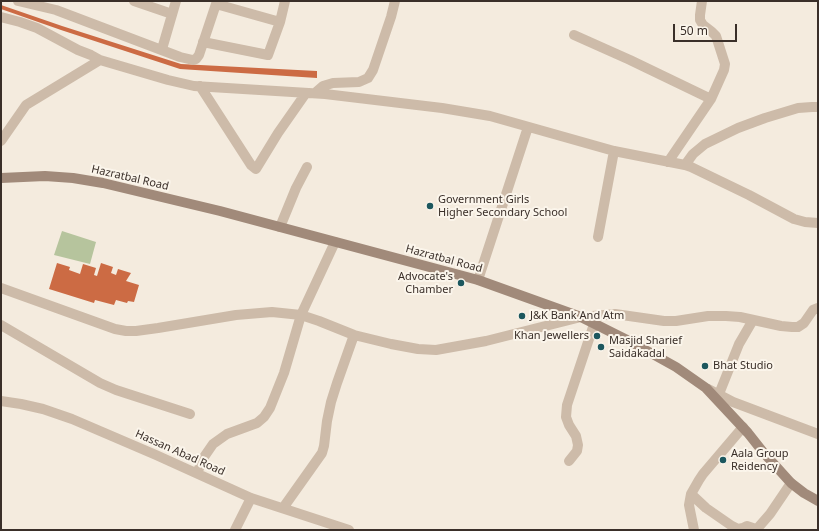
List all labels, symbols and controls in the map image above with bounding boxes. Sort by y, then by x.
scale bar [675,16,739,42]
text: 50 m [680,22,708,39]
street label: Hazratbal Road [90,163,170,193]
place label: Government Girls Higher Secondary School [438,193,567,219]
marker: Government Girls Higher Secondary School [425,201,435,211]
street label: Hazratbal Road [404,242,484,276]
place label: Advocate's Chamber [398,270,453,296]
marker: Advocate's Chamber [456,278,466,288]
place label: J&K Bank And Atm [530,309,624,323]
marker: J&K Bank And Atm [517,311,527,321]
place label: Khan Jewellers [514,329,589,343]
marker: Khan Jewellers [592,331,602,341]
place label: Masjid Sharief Saidakadal [609,334,682,360]
marker: Masjid Sharief Saidakadal [596,342,606,352]
place label: Bhat Studio [713,359,773,373]
marker: Bhat Studio [700,361,710,371]
street label: Hassan Abad Road [133,427,227,479]
place label: Aala Group Reidency [731,447,789,473]
marker: Aala Group Reidency [718,455,728,465]

